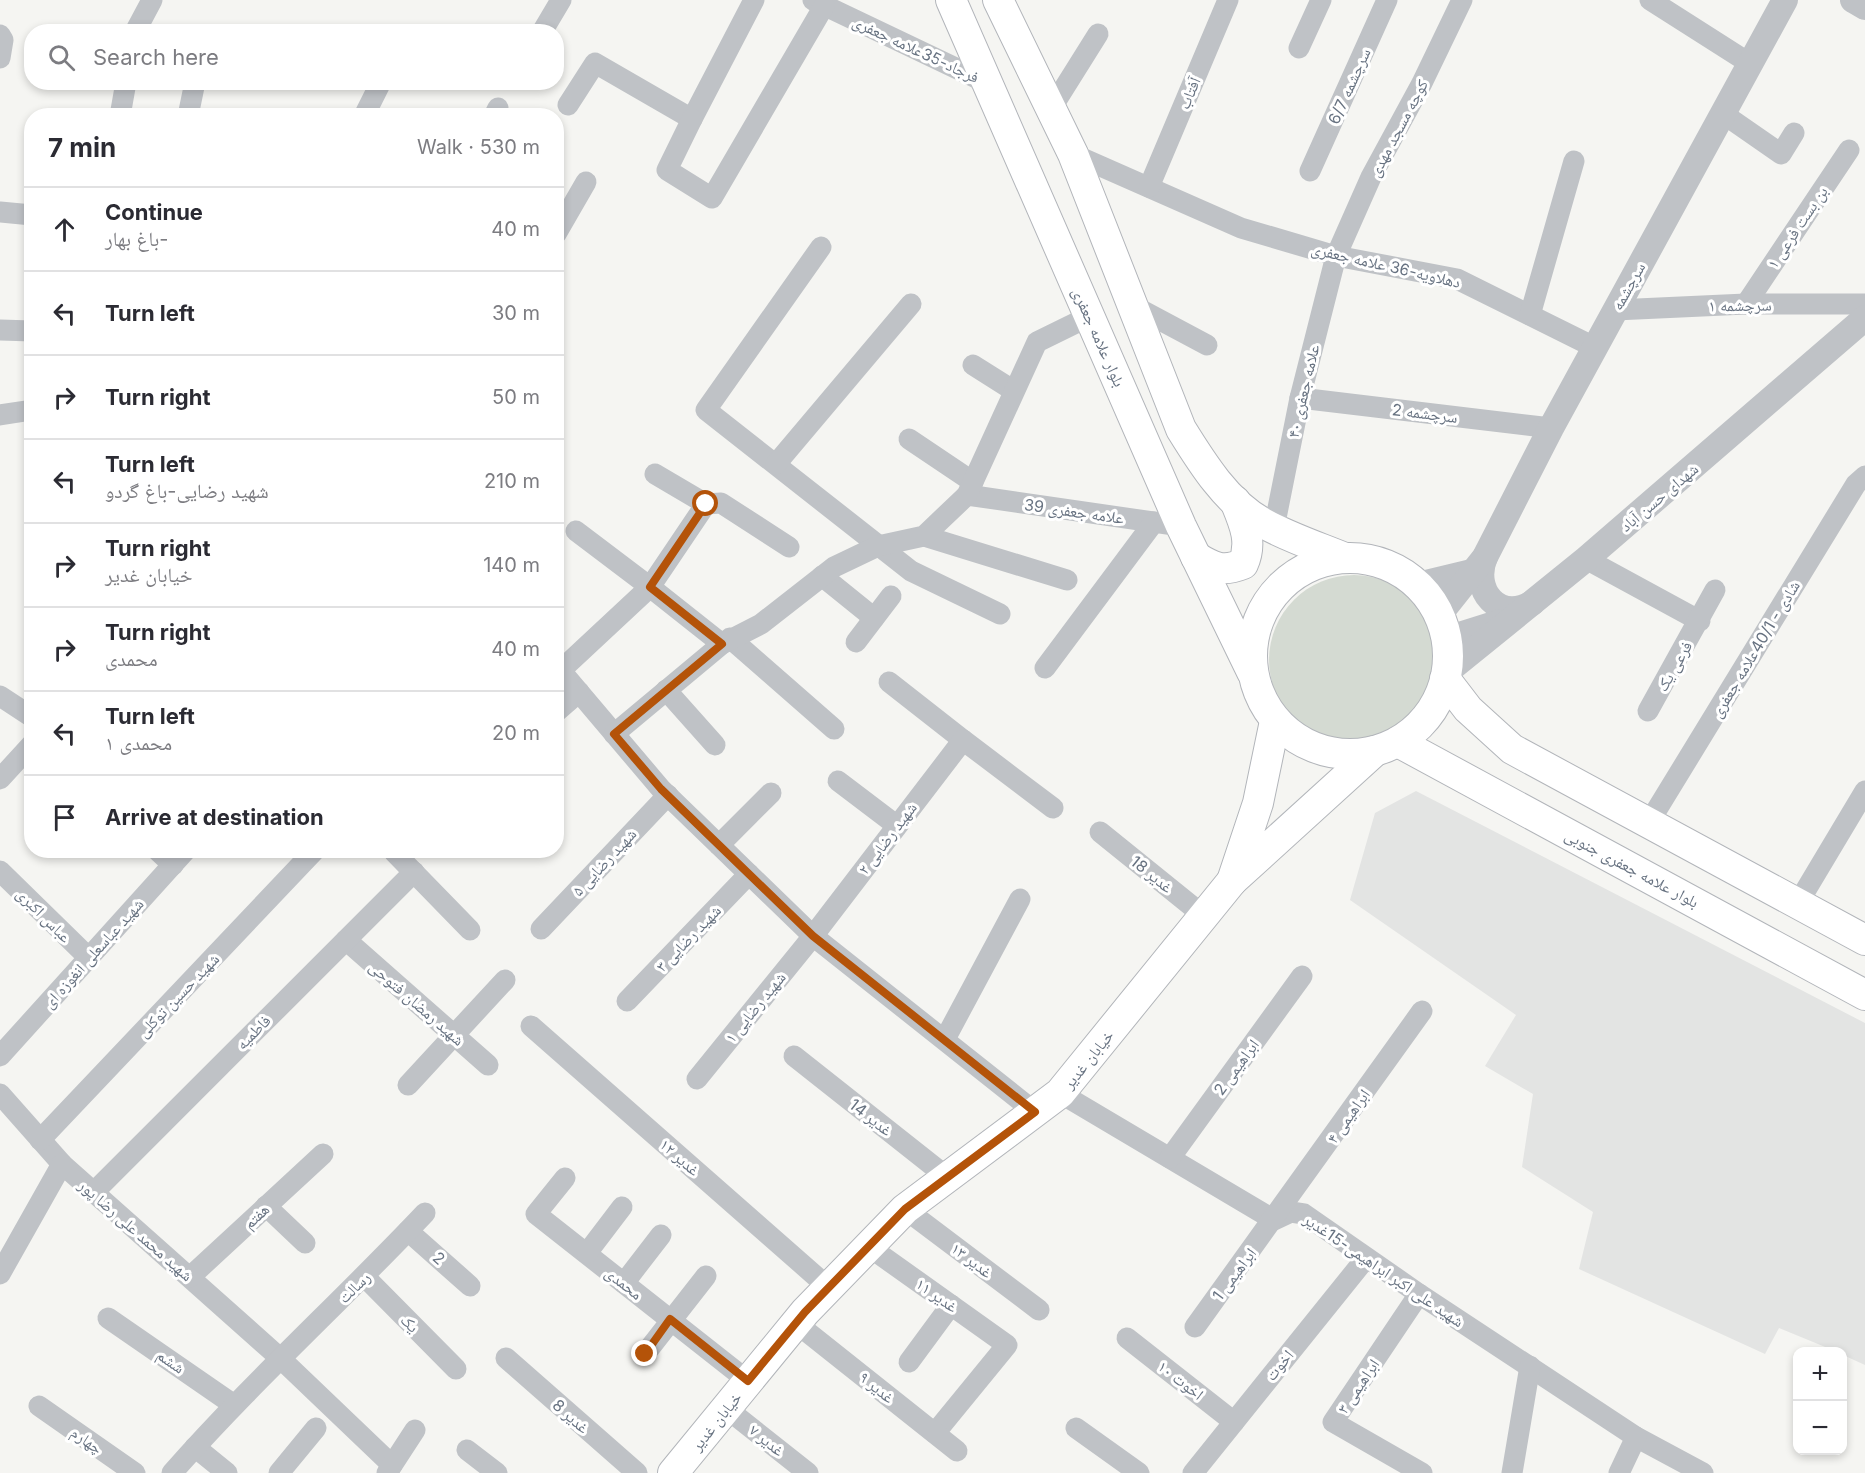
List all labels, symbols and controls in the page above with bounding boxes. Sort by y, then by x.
street label: فرجاد-35علامه جعفری [849,11,982,88]
search box [24,24,564,90]
icon: search [45,41,78,74]
text: Search here [93,44,219,70]
street label: سرچشمه 6/7 [1323,45,1375,127]
street label: آفتاب [1173,73,1205,112]
street label: کوچه مسجد مهدی [1364,76,1433,181]
text: 7 min [48,132,116,163]
text: Walk · 530 m [417,135,540,159]
street label: بن بست فرعی ۱ [1762,182,1833,272]
text: Continue [105,199,203,225]
icon: ahead [48,213,81,246]
text: 40 m [491,217,540,241]
text: باغ بهار- [105,227,168,251]
street label: دهلاویه-36 علامه جعفری [1309,238,1463,293]
street label: سرچشمه [1607,259,1649,313]
street label: بلوار علامه جعفری [1067,284,1130,390]
street label: سرچشمه ۱ [1708,294,1772,316]
icon: left [48,297,81,330]
text: Turn left [105,300,195,326]
text: 30 m [492,301,540,325]
street label: علامه جعفری ۴۰ [1283,342,1324,440]
icon: right [48,381,81,414]
text: Turn right [105,384,211,410]
text: 50 m [492,385,540,409]
street label: سرچشمه 2 [1391,399,1459,427]
text: Turn left [105,451,195,477]
street label: شهدای حسن آباد [1616,459,1703,536]
icon: left [48,465,81,498]
text: 210 m [484,469,540,493]
text: شهید رضایی-باغ گردو [105,479,269,503]
route start [692,490,718,516]
street label: علامه جعفری 39 [1023,494,1125,529]
text: Turn right [105,535,211,561]
icon: right [48,549,81,582]
text: 140 m [483,553,540,577]
text: خیابان غدیر [105,563,192,587]
street label: شادی - 40/1علامه جعفری [1706,577,1805,722]
text: Turn right [105,619,211,645]
icon: right [48,633,81,666]
text: 40 m [491,637,540,661]
street label: فرعی یک [1652,637,1697,695]
text: محمدی [105,647,158,671]
text: Turn left [105,703,195,729]
icon: left [48,717,81,750]
text: 20 m [492,721,540,745]
text: محمدی ۱ [105,731,172,755]
street label: شهید رضایی ۲ [853,798,921,879]
icon: arrive [48,801,81,834]
text: Arrive at destination [105,804,324,830]
street label: شهید رضایی ۵ [568,824,641,901]
street label: بلوار علامه جعفری جنوبی [1561,824,1702,913]
street label: غدیر 18 [1127,851,1177,897]
street label: عباس اکبری [12,884,75,947]
street label: شهید عباسعلی انغوزه ای [38,894,148,1013]
street label: شهید رضایی ۳ [651,900,726,976]
street label: شهید حسین توکلی [133,949,224,1042]
street label: شهید رمضان فتوحی [365,956,469,1050]
street label: شهید رضایی ۱ [720,968,790,1047]
street label: فاطمیه [231,1010,275,1054]
street label: خیابان غدیر [1058,1026,1119,1094]
street label: ابراهیمی 2 [1209,1035,1264,1099]
street label: ابراهیمی ۴ [1322,1085,1375,1148]
street label: غدیر 14 [846,1094,896,1140]
street label: غدیر ۱۲ [656,1134,704,1180]
street label: شهید محمد علی رضا پور [73,1174,197,1286]
street label: هفتم [239,1199,274,1234]
street label: شهید علی اکبر ابراهیمی-15غدیر [1299,1208,1468,1332]
street label: غدیر ۱۳ [947,1238,997,1282]
street label: ابراهیمی 1 [1208,1244,1261,1305]
street label: 2 [429,1247,449,1269]
street label: محمدی [601,1262,647,1305]
street label: رسالت [334,1267,374,1307]
street label: غدیر ۱۱ [912,1273,962,1317]
street label: یک [397,1310,423,1336]
route end [631,1340,657,1366]
street label: ششم [153,1344,189,1378]
street label: اخوت [1261,1346,1297,1384]
map controls [1793,1347,1847,1455]
button: + [1793,1347,1847,1401]
street label: ابراهیمی ۳ [1332,1355,1384,1418]
street label: اخوت ۱۰ [1154,1356,1208,1404]
street label: غدیر ۹ [855,1367,899,1407]
street label: خیابان غدیر [686,1388,747,1456]
street label: غدیر 8 [549,1395,593,1437]
button: − [1793,1401,1847,1455]
street label: غدیر ۷ [745,1420,789,1460]
street label: چهارم [67,1422,107,1459]

